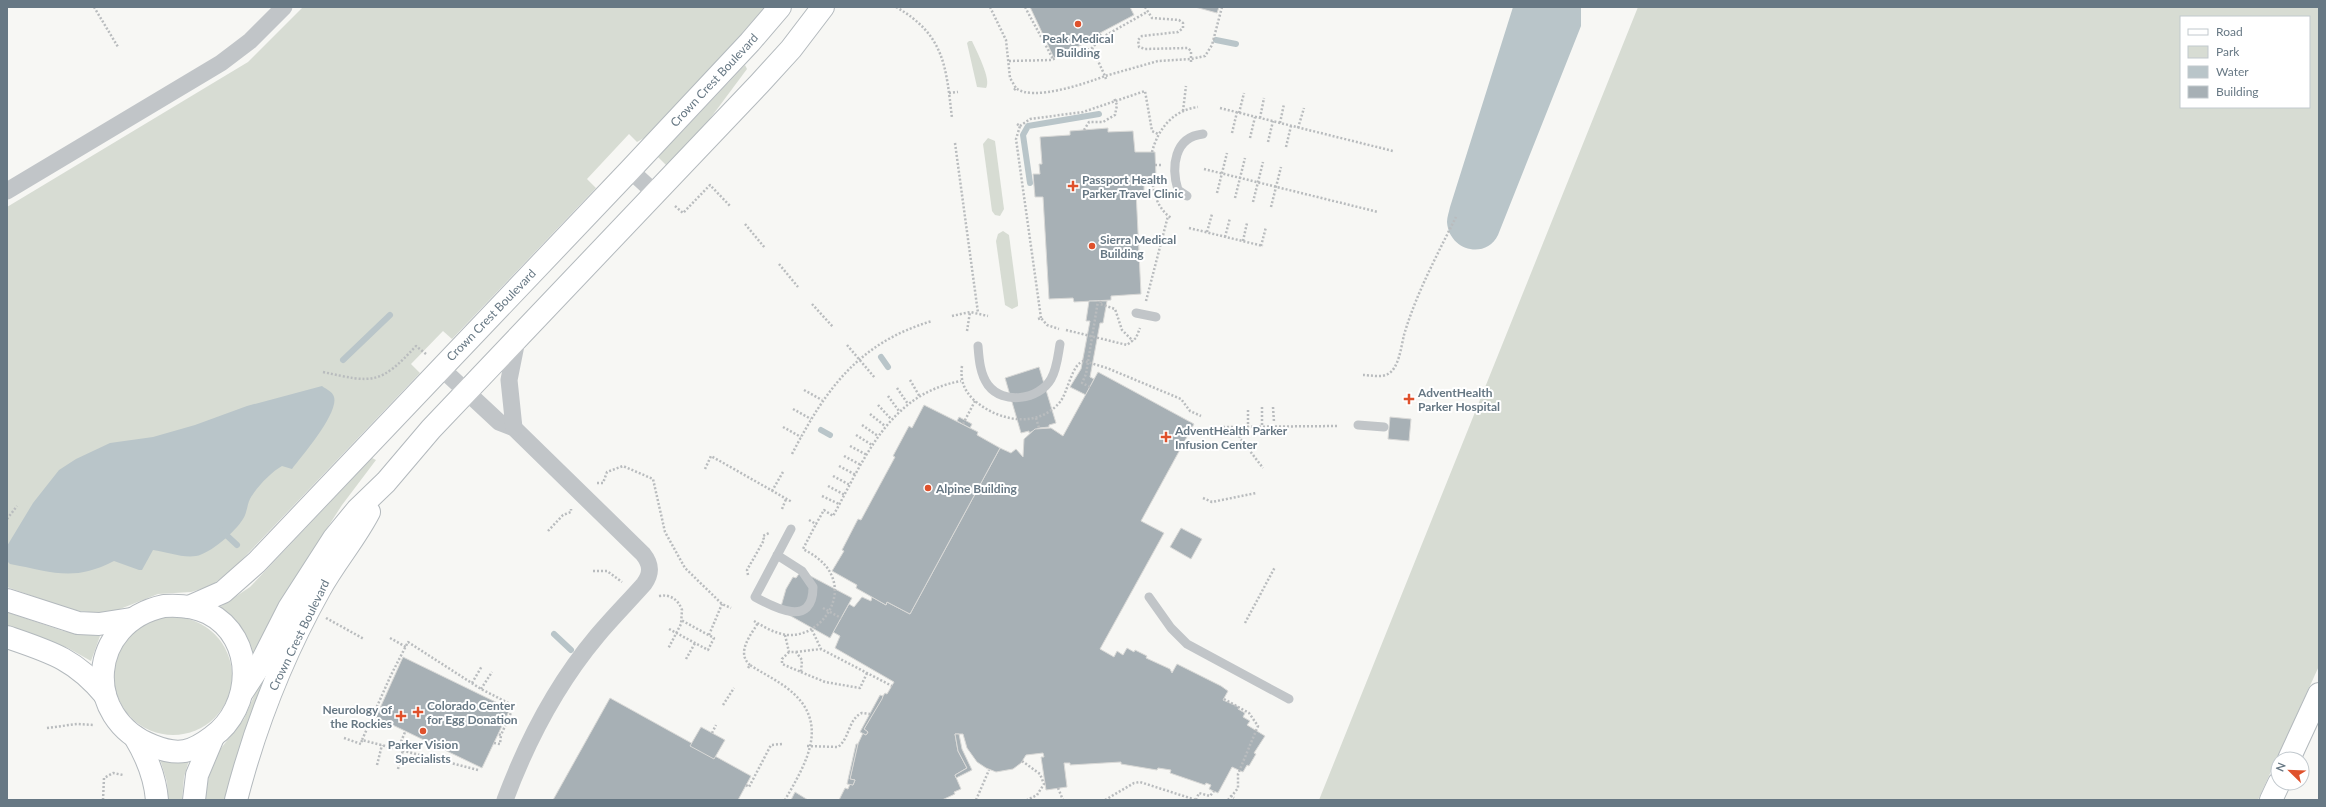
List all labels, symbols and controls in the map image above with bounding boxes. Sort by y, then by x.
legend [2180,16,2310,108]
marker: Peak Medical Building [1073,19,1083,29]
text: Road [2216,24,2243,39]
street label: Crown Crest Boulevard [667,30,761,130]
place label: Peak Medical Building [1042,31,1114,60]
text: Park [2216,44,2240,59]
text: Water [2216,64,2249,79]
text: Building [2216,84,2259,99]
place label: Passport Health Parker Travel Clinic [1082,172,1184,201]
marker: Passport Health Parker Travel Clinic [1067,180,1079,192]
place label: Sierra Medical Building [1100,232,1176,261]
marker: Sierra Medical Building [1087,241,1097,251]
street label: Crown Crest Boulevard [443,266,539,364]
place label: AdventHealth Parker Hospital [1417,385,1500,414]
marker: AdventHealth Parker Hospital [1403,393,1415,405]
place label: AdventHealth Parker Infusion Center [1174,423,1288,452]
marker: AdventHealth Parker Infusion Center [1160,431,1172,443]
place label: Alpine Building [935,481,1017,496]
marker: Alpine Building [923,483,933,493]
street label: Crown Crest Boulevard [265,577,333,693]
place label: Colorado Center for Egg Donation [427,698,518,727]
place label: Neurology of the Rockies [322,702,393,731]
marker: Colorado Center for Egg Donation [412,706,424,718]
marker: Neurology of the Rockies [395,710,407,722]
marker: Parker Vision Specialists [418,726,428,736]
place label: Parker Vision Specialists [388,737,458,766]
north arrow [2270,751,2310,791]
text: N [2273,760,2288,773]

